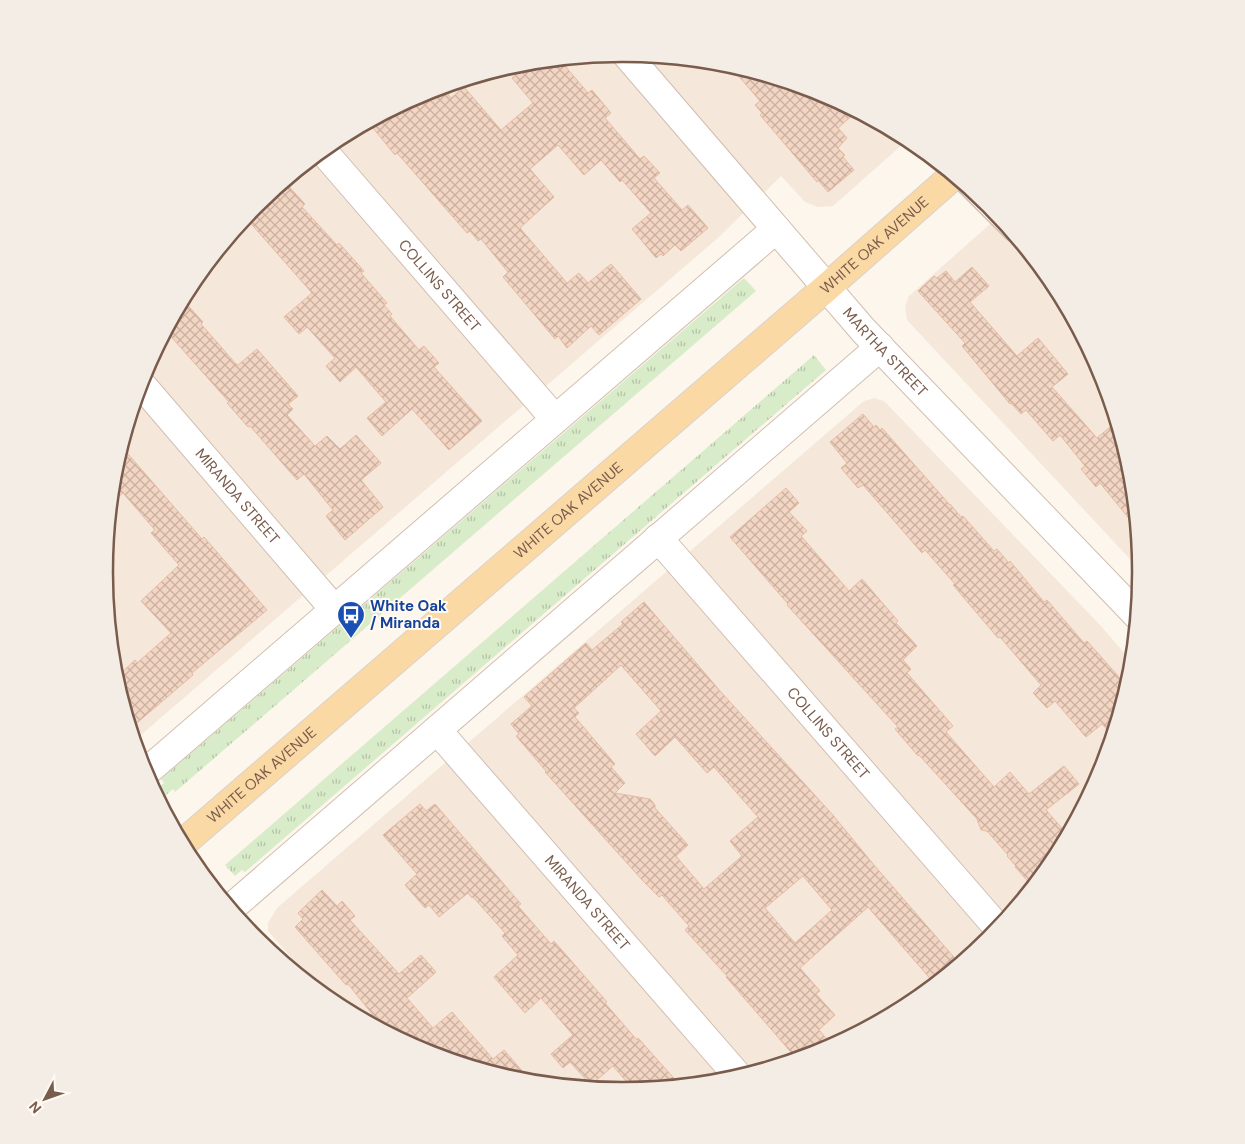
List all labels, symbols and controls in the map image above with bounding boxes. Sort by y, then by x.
street label: WHITE OAK AVENUE [816,192,933,299]
street label: COLLINS STREET [394,235,485,336]
street label: MARTHA STREET [838,303,932,401]
street label: MIRANDA STREET [191,444,284,548]
street label: WHITE OAK AVENUE [509,458,627,563]
place label: White Oak / Miranda [370,596,447,633]
bus stop icon: White Oak / Miranda [336,600,366,639]
street label: COLLINS STREET [783,683,874,784]
street label: WHITE OAK AVENUE [203,722,321,828]
street label: MIRANDA STREET [540,851,634,955]
north arrow [20,1074,70,1124]
text: N [25,1098,45,1117]

